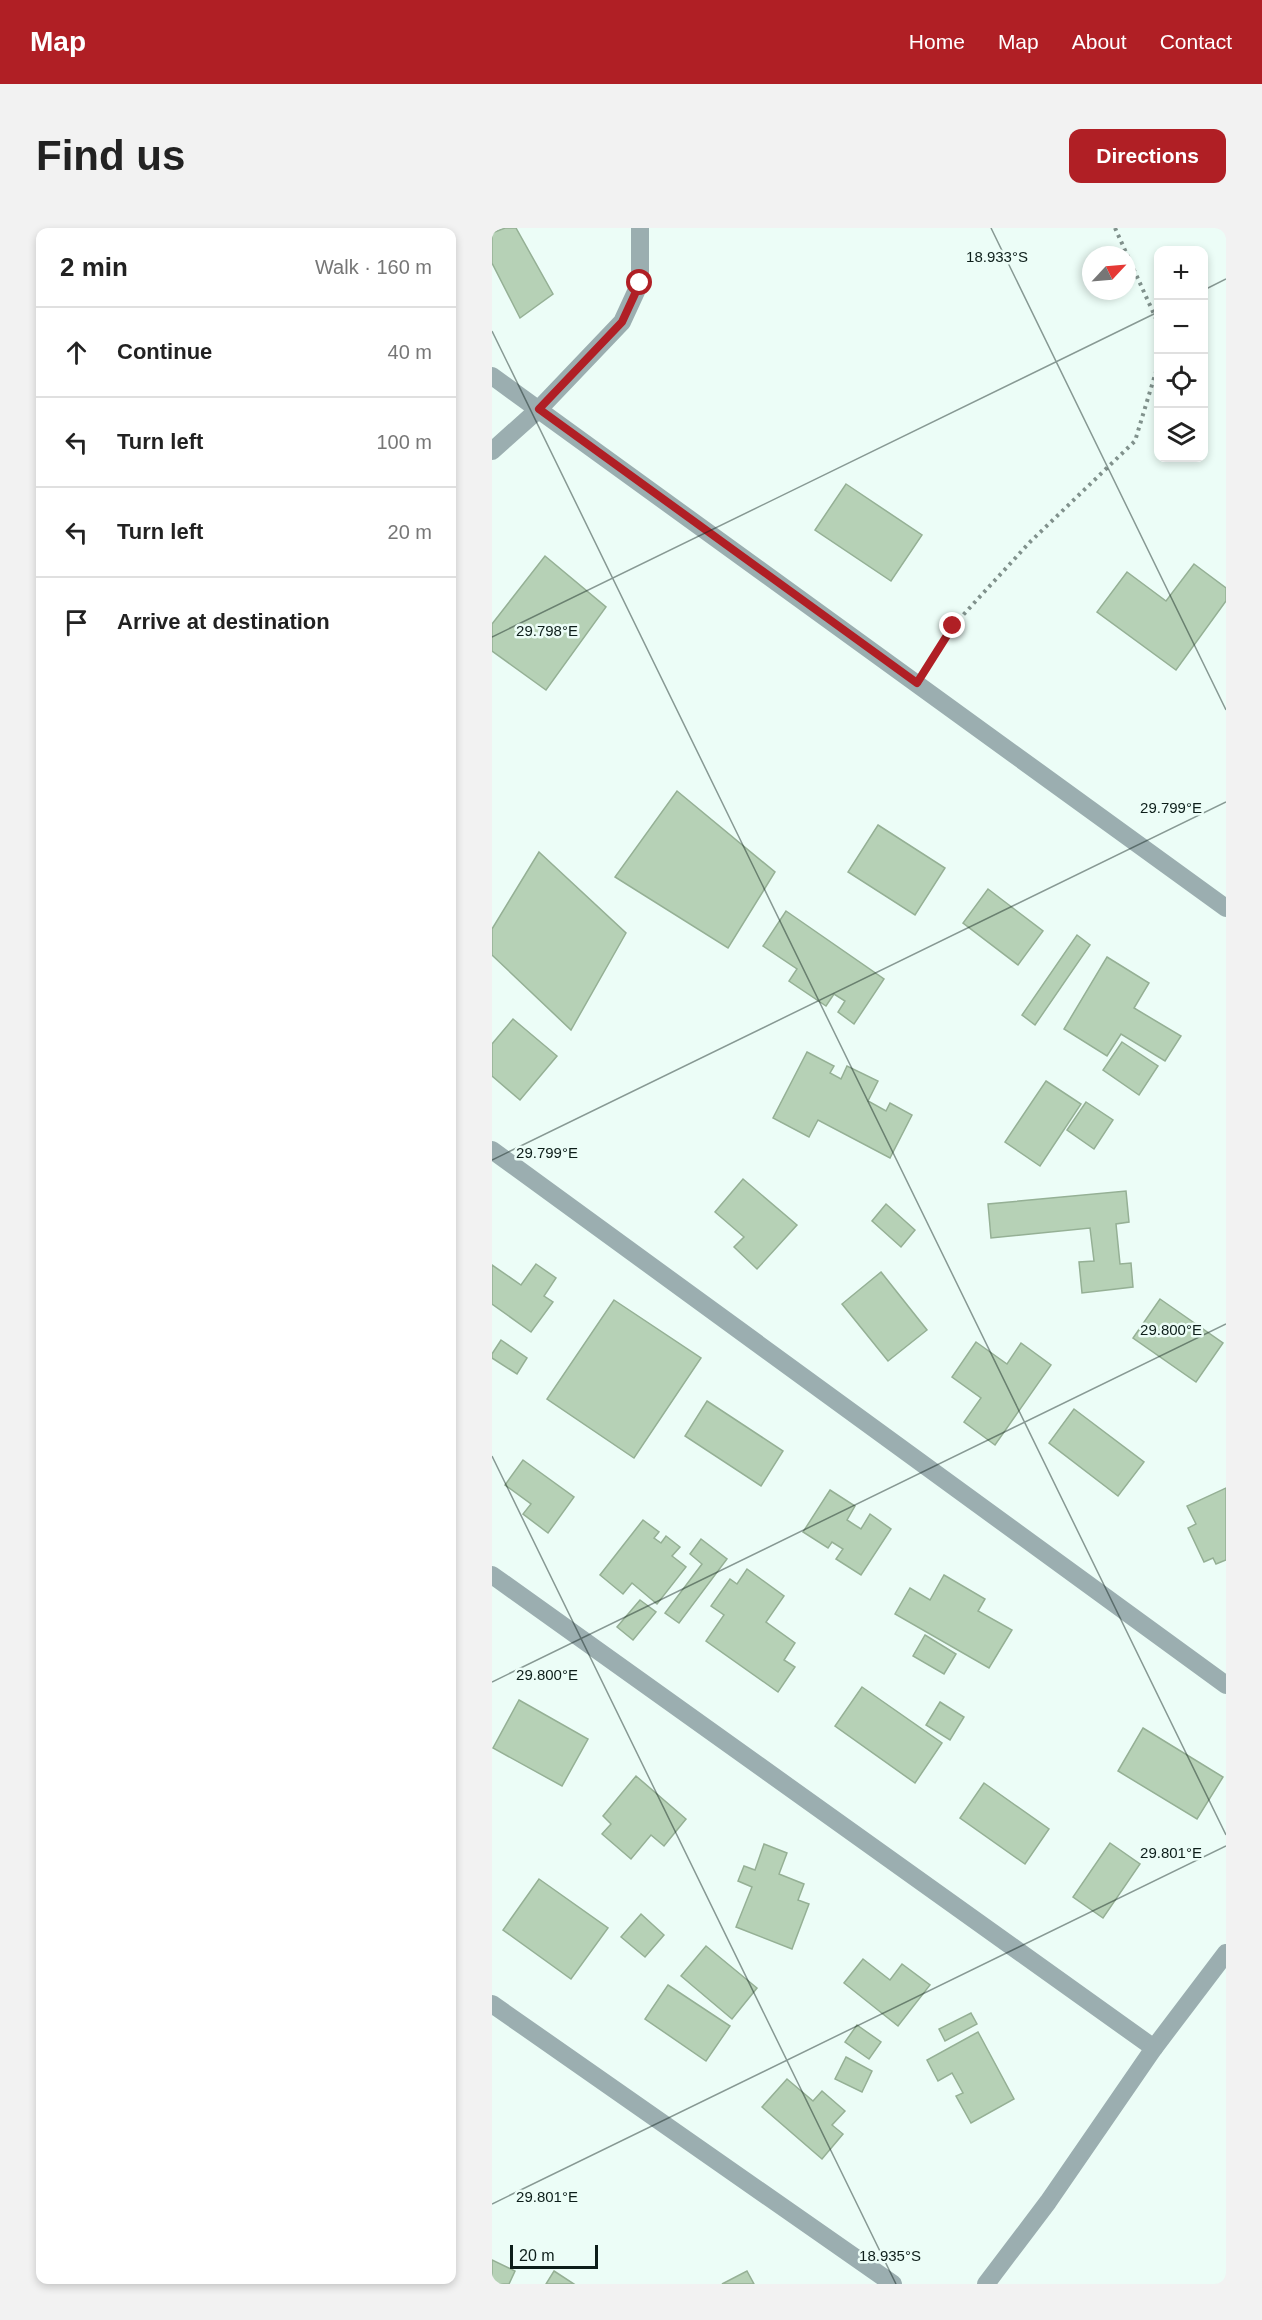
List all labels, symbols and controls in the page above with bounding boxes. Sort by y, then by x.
text: Map [30,26,86,57]
text: Home [909,30,965,53]
text: Map [998,30,1039,53]
text: About [1072,30,1127,53]
text: Contact [1160,30,1232,53]
button: Directions [1069,129,1226,183]
text: Find us [36,132,185,179]
north arrow [1082,246,1136,300]
map controls [1154,246,1208,462]
button: + [1154,246,1208,300]
text: 18.933°S [966,248,1028,265]
text: 2 min [60,252,128,282]
text: Walk · 160 m [315,256,432,278]
route start [626,269,652,295]
button: − [1154,300,1208,354]
icon: ahead [60,336,93,369]
text: Continue [117,339,212,364]
text: 40 m [388,341,432,363]
button: locate [1154,354,1208,408]
button: layers [1154,408,1208,462]
icon: left [60,426,93,459]
text: Turn left [117,429,203,454]
text: 100 m [376,431,432,453]
icon: left [60,516,93,549]
text: Turn left [117,519,203,544]
text: 20 m [388,521,432,543]
icon: arrive [60,606,93,639]
text: Arrive at destination [117,609,330,634]
route end [939,612,965,638]
text: 29.798°E [516,622,578,639]
text: 29.799°E [1140,799,1202,816]
text: 29.799°E [516,1144,578,1161]
text: 29.800°E [1140,1321,1202,1338]
text: 29.800°E [516,1666,578,1683]
text: 29.801°E [1140,1844,1202,1861]
text: 29.801°E [516,2188,578,2205]
scale bar [510,2242,598,2270]
text: 20 m [519,2247,555,2264]
text: 18.935°S [859,2247,921,2264]

